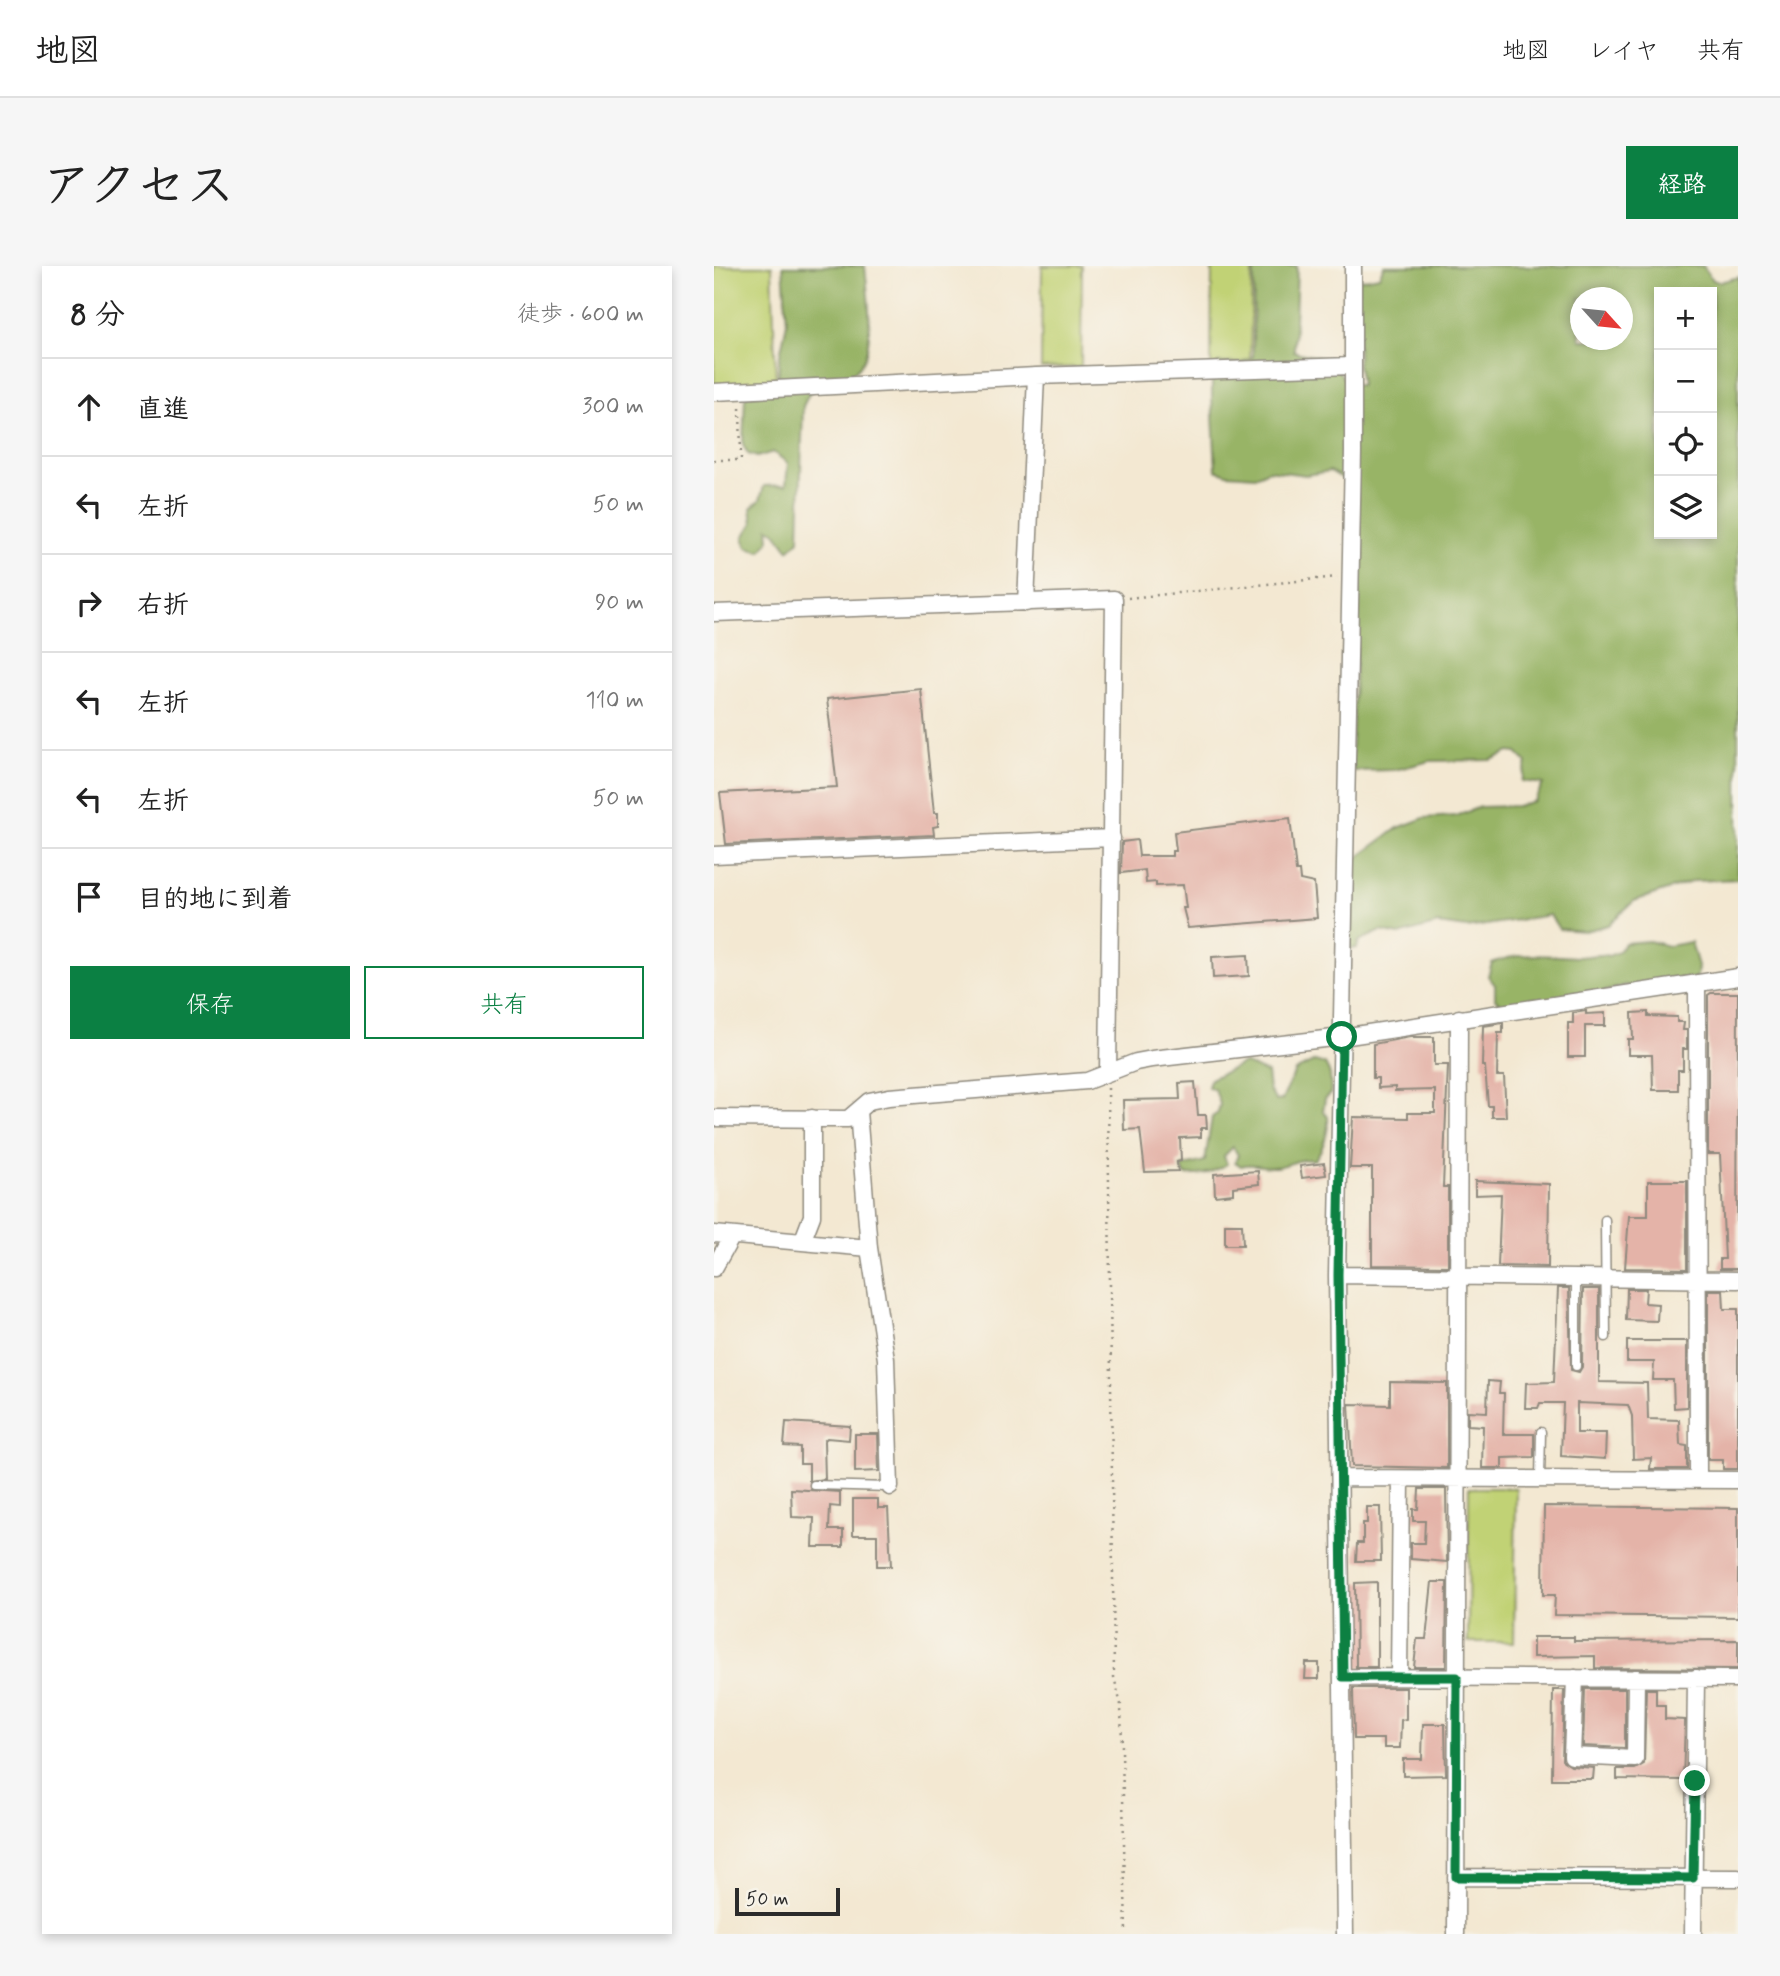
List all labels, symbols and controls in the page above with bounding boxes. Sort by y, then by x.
text: 地図 [35,30,101,74]
text: 地図 [1502,36,1550,67]
text: レイヤ [1588,36,1659,67]
text: 共有 [1697,36,1745,67]
button: 経路 [1626,146,1738,219]
text: アクセス [42,155,235,220]
north arrow [1570,287,1633,350]
map controls [1654,287,1717,539]
button: + [1654,287,1717,350]
text: 8 分 [70,296,125,335]
text: 徒歩 · 600 m [517,300,644,330]
button: − [1654,350,1717,413]
icon: ahead [70,388,108,426]
text: 300 m [582,392,644,422]
text: 直進 [137,393,189,427]
button: locate [1654,413,1717,476]
button: layers [1654,476,1717,539]
icon: left [70,486,108,524]
text: 50 m [593,490,644,520]
text: 左折 [137,491,189,525]
icon: right [70,584,108,622]
text: 90 m [595,588,644,618]
text: 右折 [137,589,189,623]
icon: left [70,682,108,720]
text: 110 m [585,686,644,716]
text: 左折 [137,687,189,721]
icon: left [70,780,108,818]
text: 50 m [593,784,644,814]
text: 左折 [137,785,189,819]
icon: arrive [70,878,108,916]
text: 目的地に到着 [137,883,293,917]
button: 保存 [70,966,350,1039]
button: 共有 [364,966,644,1039]
route start [1326,1021,1357,1052]
route end [1679,1765,1710,1796]
scale bar [735,1885,840,1917]
text: 50 m [746,1887,789,1912]

